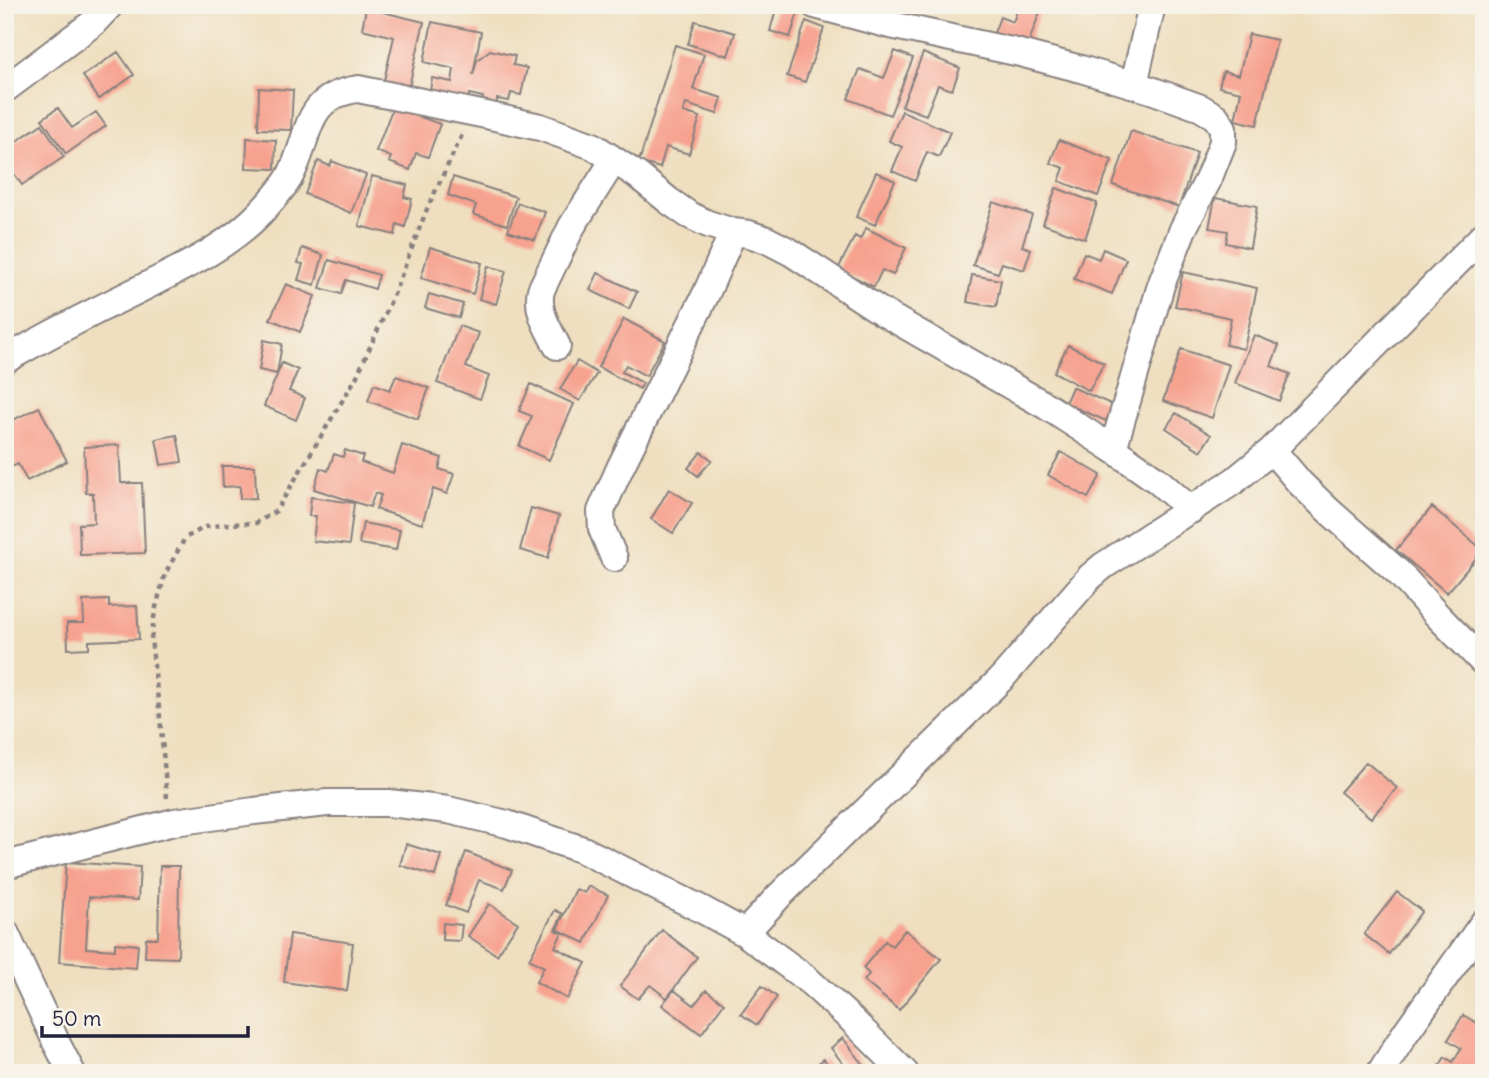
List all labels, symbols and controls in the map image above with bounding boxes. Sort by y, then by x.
scale bar [42,994,248,1038]
text: 50 m [52,1005,101,1032]

